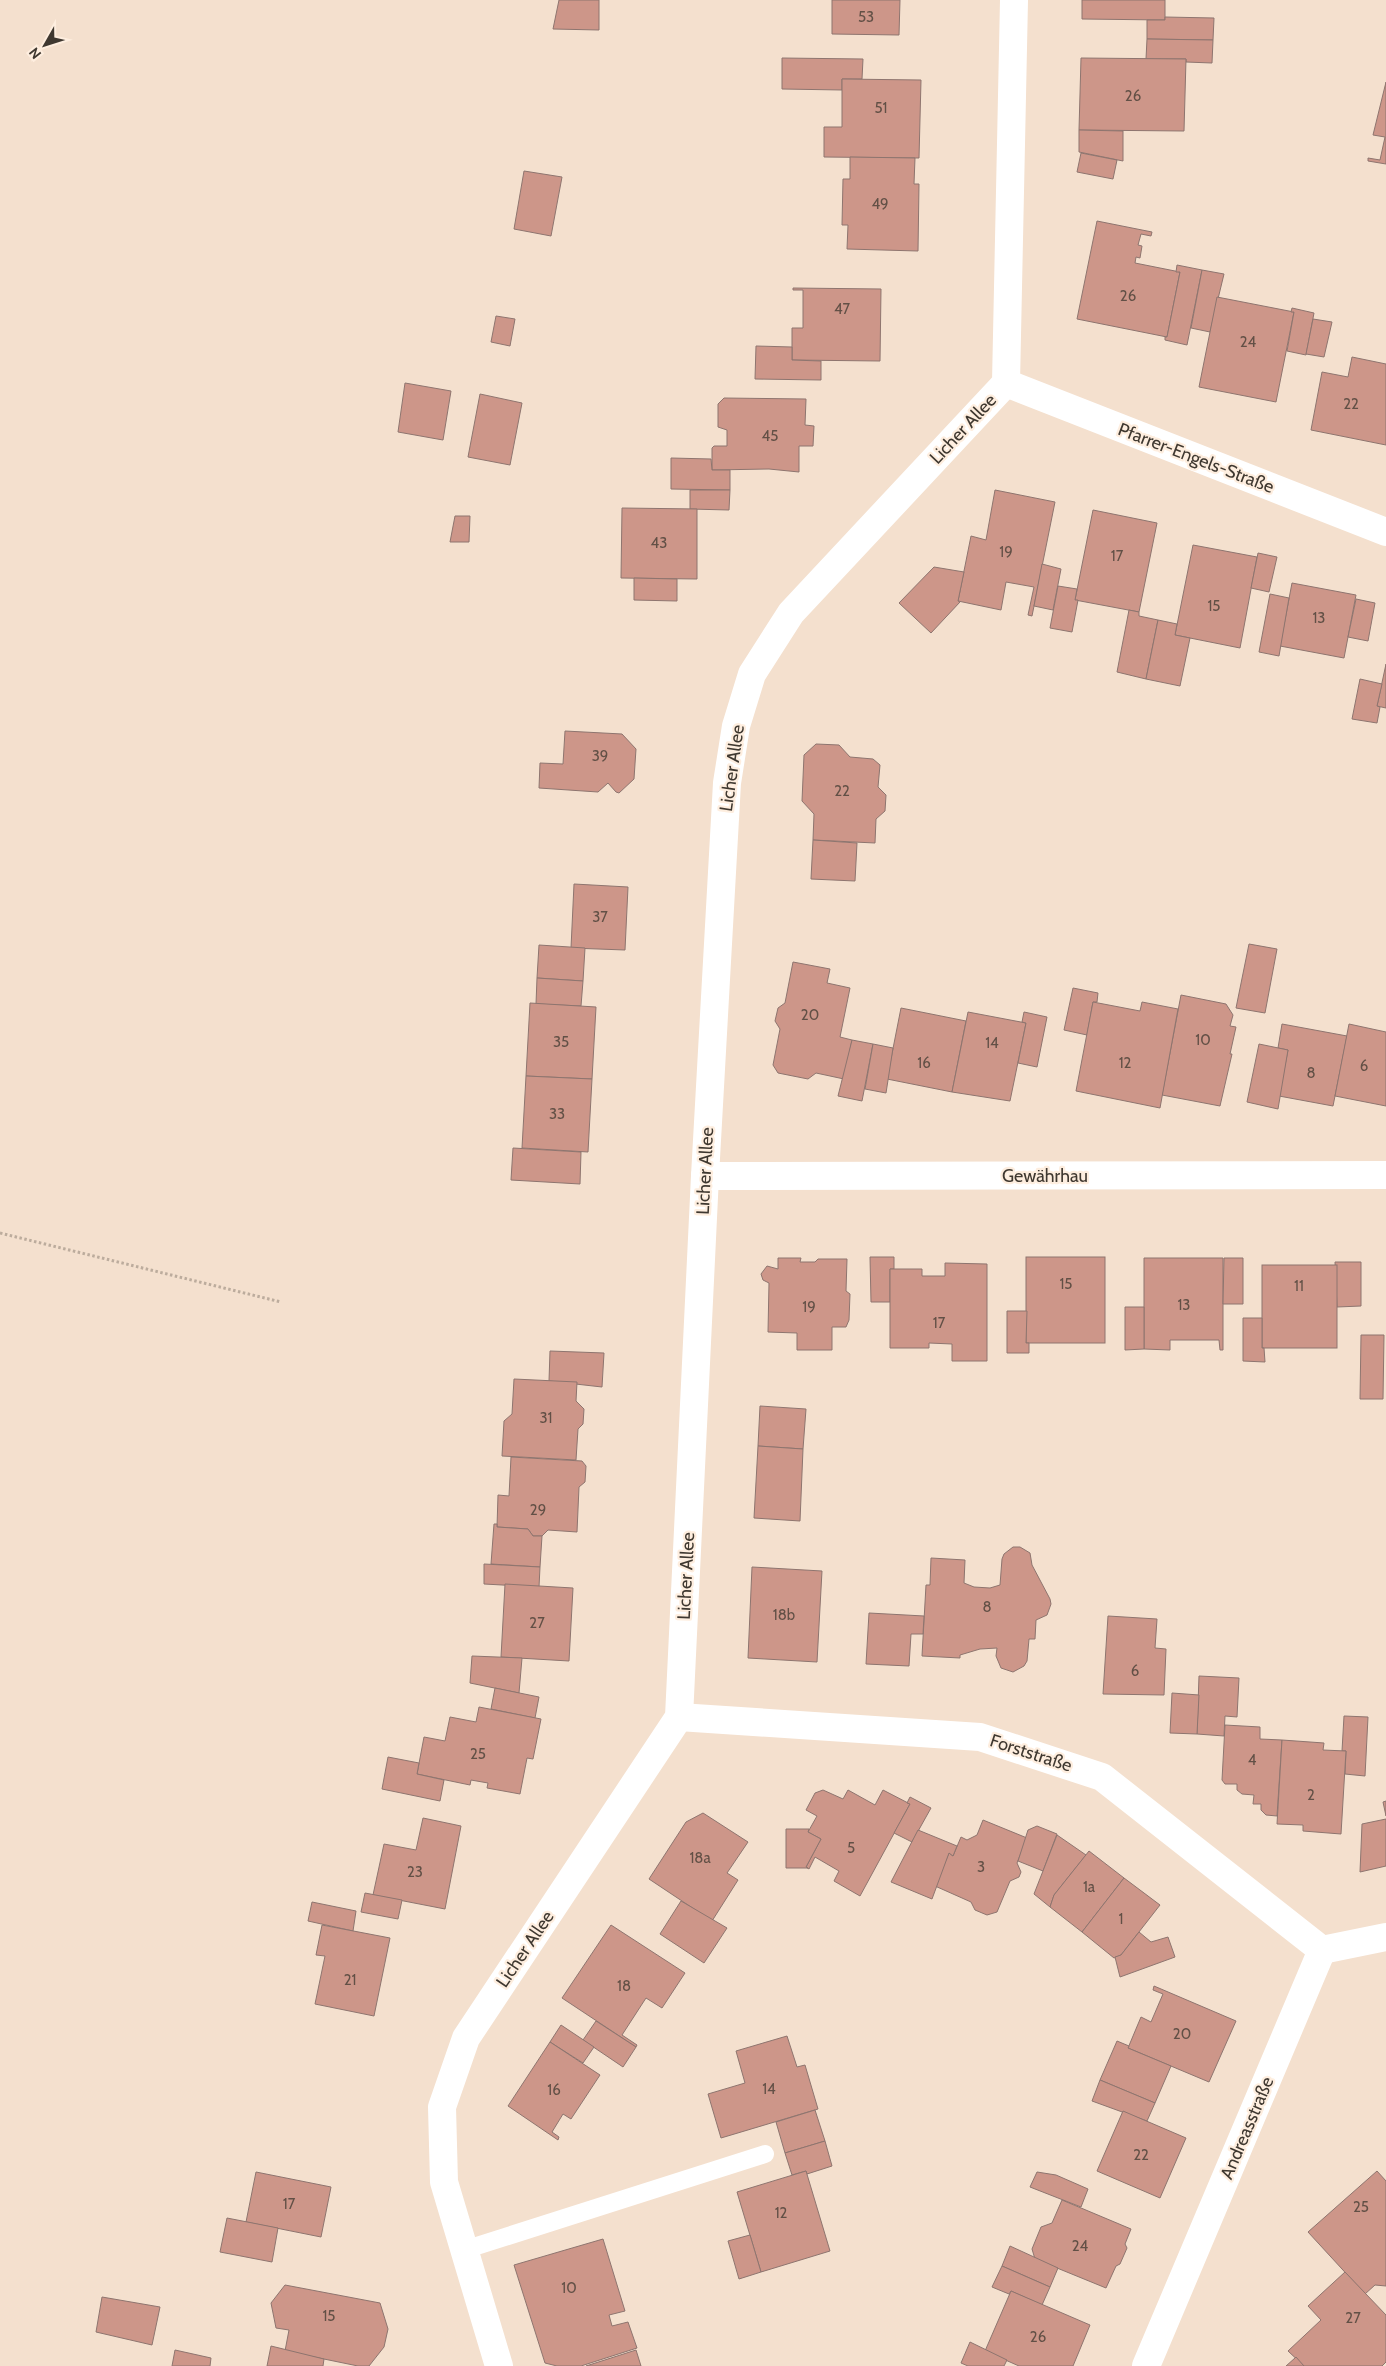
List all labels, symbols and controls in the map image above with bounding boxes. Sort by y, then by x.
house number: 53 [858,8,874,26]
north arrow [20,20,70,70]
text: N [25,44,45,63]
house number: 26 [1125,87,1141,105]
house number: 51 [874,99,888,117]
house number: 49 [871,195,889,213]
house number: 26 [1120,287,1136,305]
house number: 47 [834,300,851,318]
house number: 24 [1240,333,1257,351]
street label: Licher Allee [925,389,1001,469]
house number: 22 [1343,395,1359,413]
street label: Pfarrer-Engels-Straße [1115,418,1277,498]
house number: 45 [762,427,778,445]
house number: 43 [651,534,667,552]
house number: 19 [999,543,1013,561]
house number: 17 [1111,547,1124,565]
house number: 15 [1207,597,1221,615]
house number: 13 [1312,609,1326,627]
street label: Licher Allee [715,723,749,813]
house number: 39 [592,747,608,765]
house number: 22 [834,782,850,800]
house number: 37 [592,908,608,926]
house number: 20 [801,1006,819,1024]
house number: 10 [1195,1031,1211,1049]
house number: 35 [553,1033,569,1051]
house number: 14 [985,1034,999,1052]
house number: 16 [917,1054,931,1072]
house number: 12 [1119,1054,1132,1072]
house number: 6 [1360,1057,1368,1075]
house number: 8 [1306,1064,1316,1082]
house number: 33 [549,1105,565,1123]
street label: Licher Allee [692,1127,718,1215]
street label: Gewährhau [1002,1165,1088,1187]
house number: 15 [1059,1275,1073,1293]
house number: 11 [1294,1277,1304,1295]
house number: 13 [1177,1296,1191,1314]
house number: 19 [802,1298,816,1316]
house number: 17 [933,1314,946,1332]
house number: 31 [539,1409,553,1427]
house number: 29 [530,1501,546,1519]
street label: Licher Allee [673,1532,699,1620]
house number: 8 [982,1598,992,1616]
house number: 18b [773,1606,795,1624]
house number: 27 [529,1614,545,1632]
house number: 6 [1131,1662,1139,1680]
street label: Forststraße [987,1729,1075,1777]
house number: 25 [470,1745,486,1763]
house number: 4 [1248,1751,1257,1769]
house number: 2 [1307,1786,1315,1804]
house number: 5 [847,1839,855,1857]
house number: 18a [689,1849,711,1867]
house number: 3 [977,1858,985,1876]
house number: 23 [407,1863,423,1881]
house number: 1a [1083,1878,1096,1896]
street label: Licher Allee [491,1907,559,1991]
house number: 1 [1119,1910,1123,1928]
house number: 21 [344,1971,356,1989]
house number: 18 [617,1977,631,1995]
house number: 20 [1173,2025,1191,2043]
street label: Andreasstraße [1216,2073,1278,2183]
house number: 14 [762,2080,776,2098]
house number: 16 [547,2081,561,2099]
house number: 22 [1133,2146,1149,2164]
house number: 17 [283,2195,296,2213]
house number: 25 [1353,2198,1369,2216]
house number: 12 [775,2204,788,2222]
house number: 24 [1072,2237,1089,2255]
house number: 10 [561,2279,577,2297]
house number: 15 [322,2307,336,2325]
house number: 27 [1345,2309,1361,2327]
house number: 26 [1030,2328,1046,2346]

